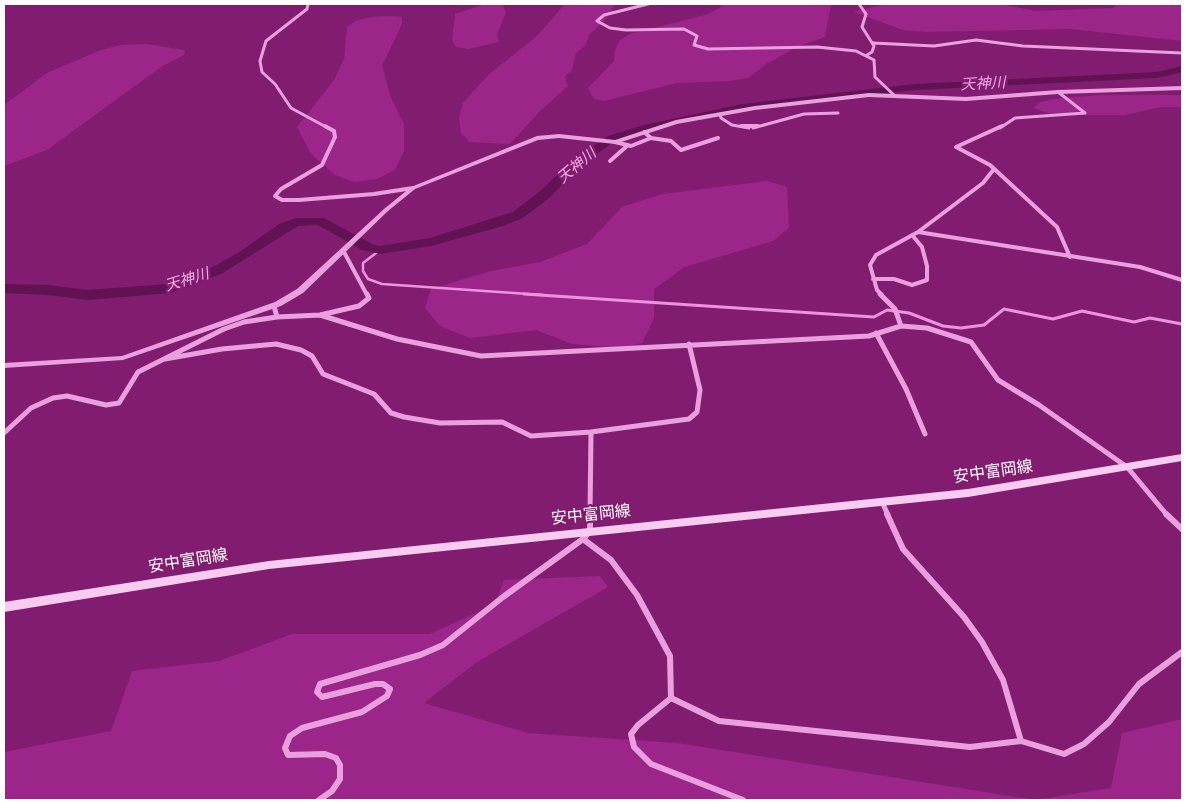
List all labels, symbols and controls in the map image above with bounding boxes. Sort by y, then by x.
water label: 天神川 [960,74,1006,94]
water label: 天神川 [554,145,600,187]
water label: 天神川 [163,265,211,295]
street label: 安中富岡線 [952,457,1034,487]
street label: 安中富岡線 [550,501,632,529]
street label: 安中富岡線 [147,545,229,577]

